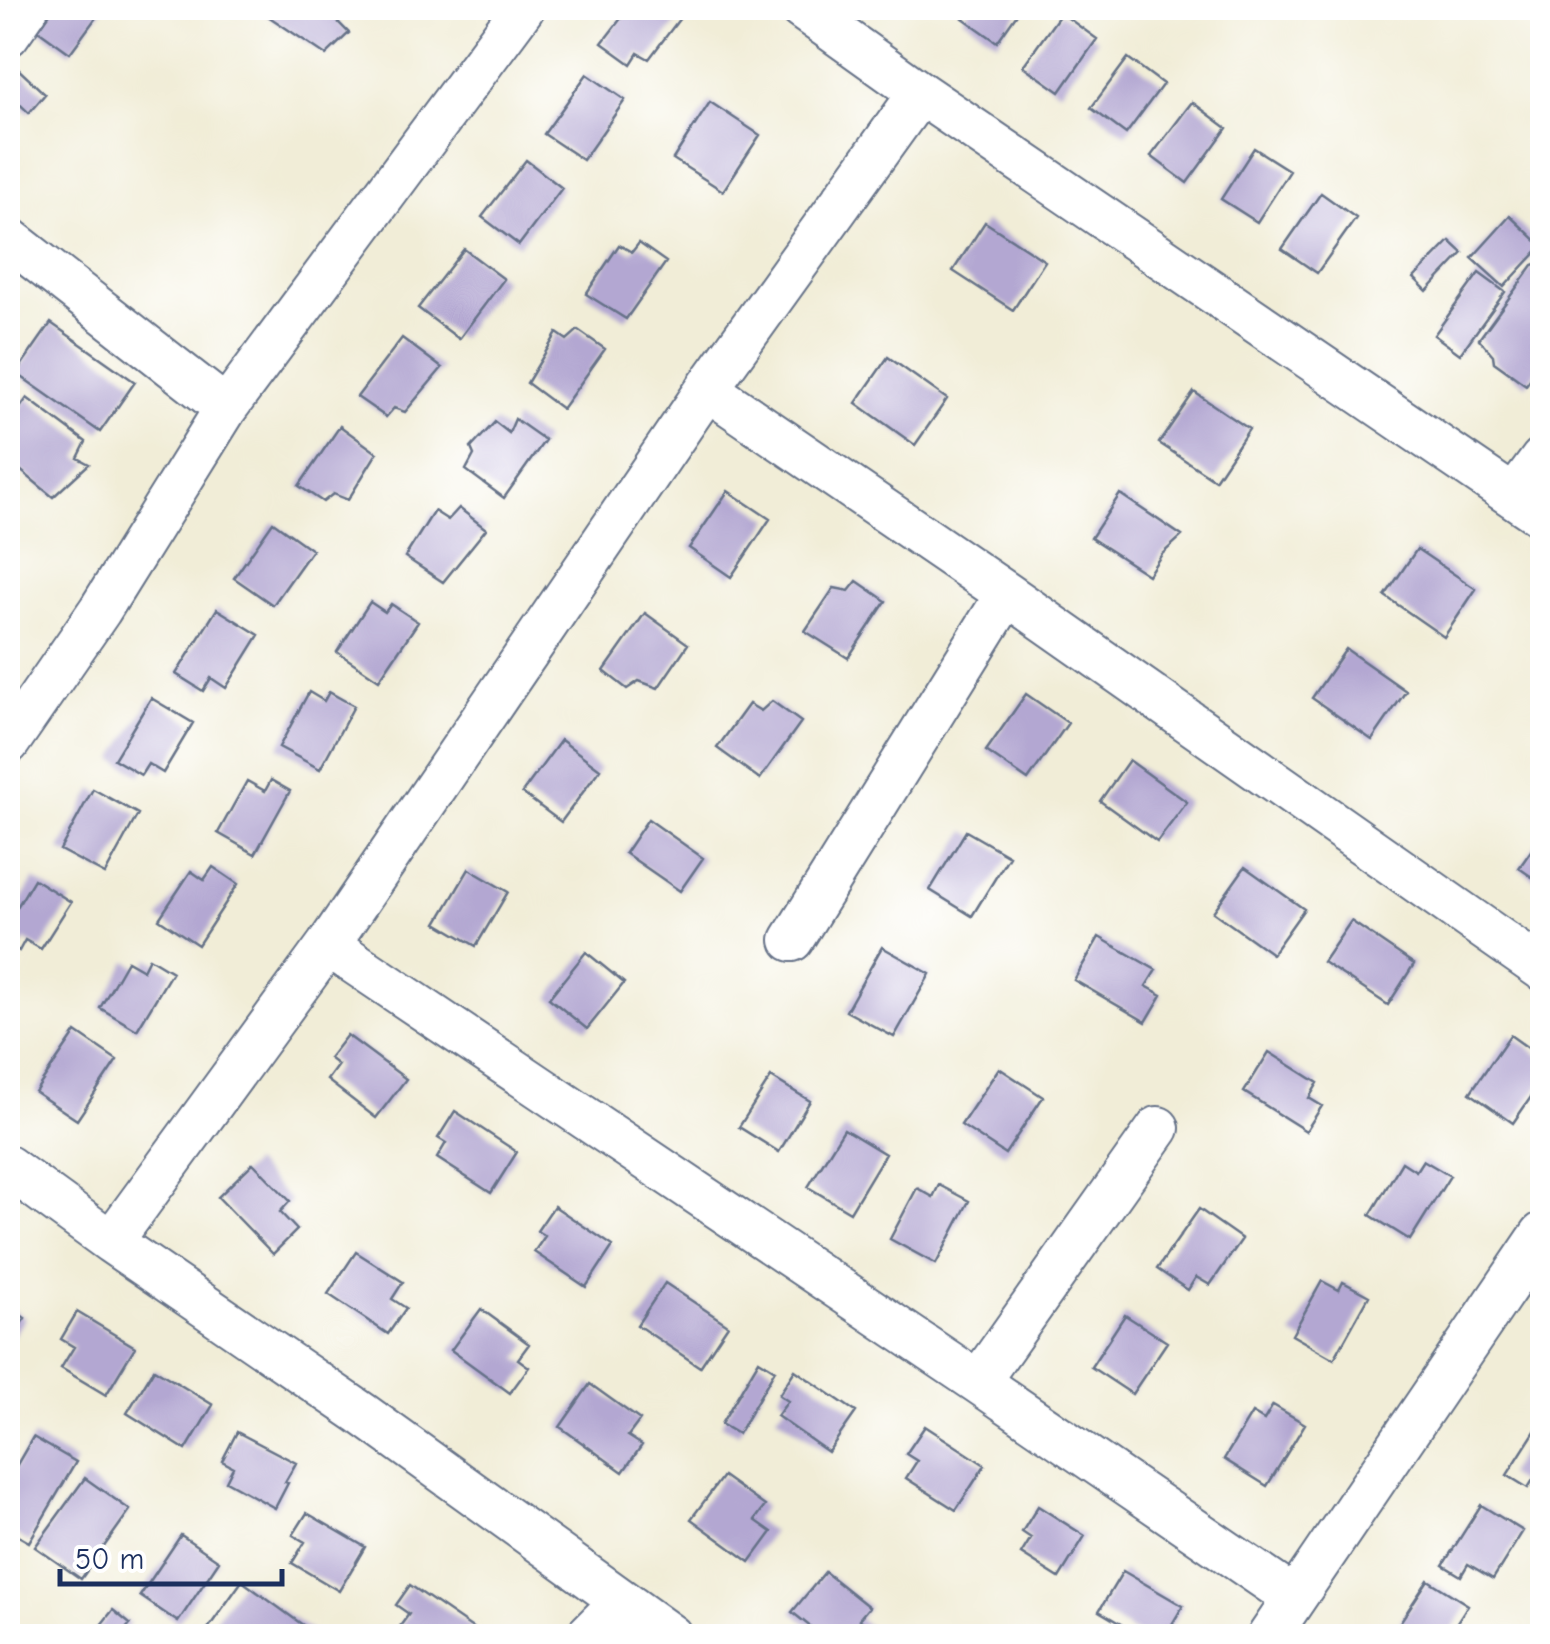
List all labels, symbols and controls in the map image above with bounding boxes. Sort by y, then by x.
scale bar [60,1524,282,1586]
text: 50 m [75,1542,144,1577]

